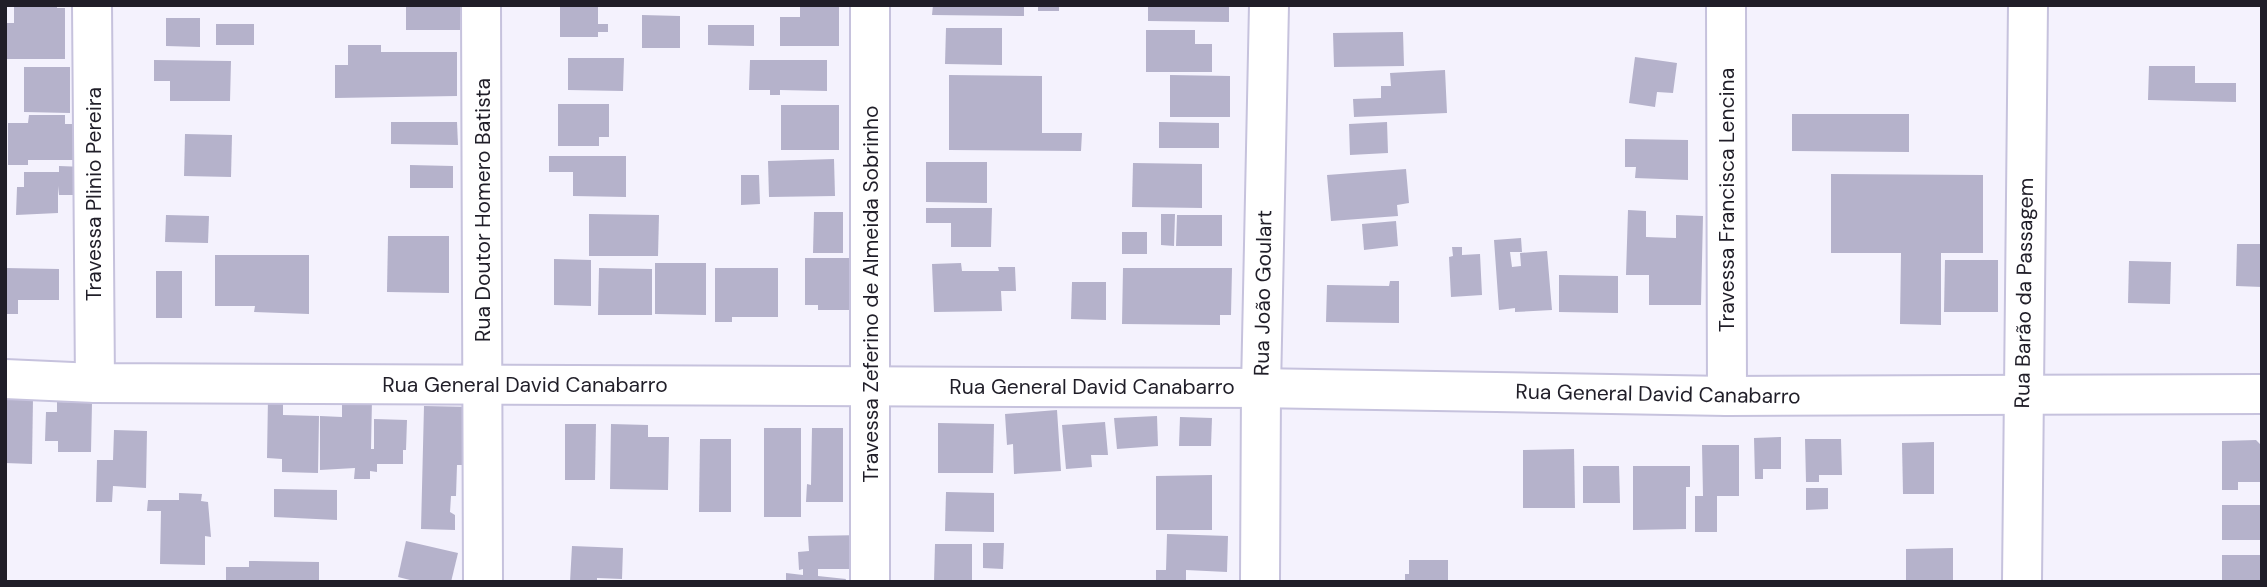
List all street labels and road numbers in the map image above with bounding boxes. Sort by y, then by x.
street label: Travessa Francisca Lencina [1713,68,1741,332]
street label: Rua Doutor Homero Batista [469,78,497,342]
street label: Travessa Plinio Pereira [80,87,108,301]
street label: Travessa Zeferino de Almeida Sobrinho [857,105,885,483]
street label: Rua Barão da Passagem [2008,177,2040,409]
street label: Rua João Goulart [1248,210,1278,376]
street label: Rua General David Canabarro [382,371,668,399]
street label: Rua General David Canabarro [949,373,1235,401]
street label: Rua General David Canabarro [1515,378,1801,410]

